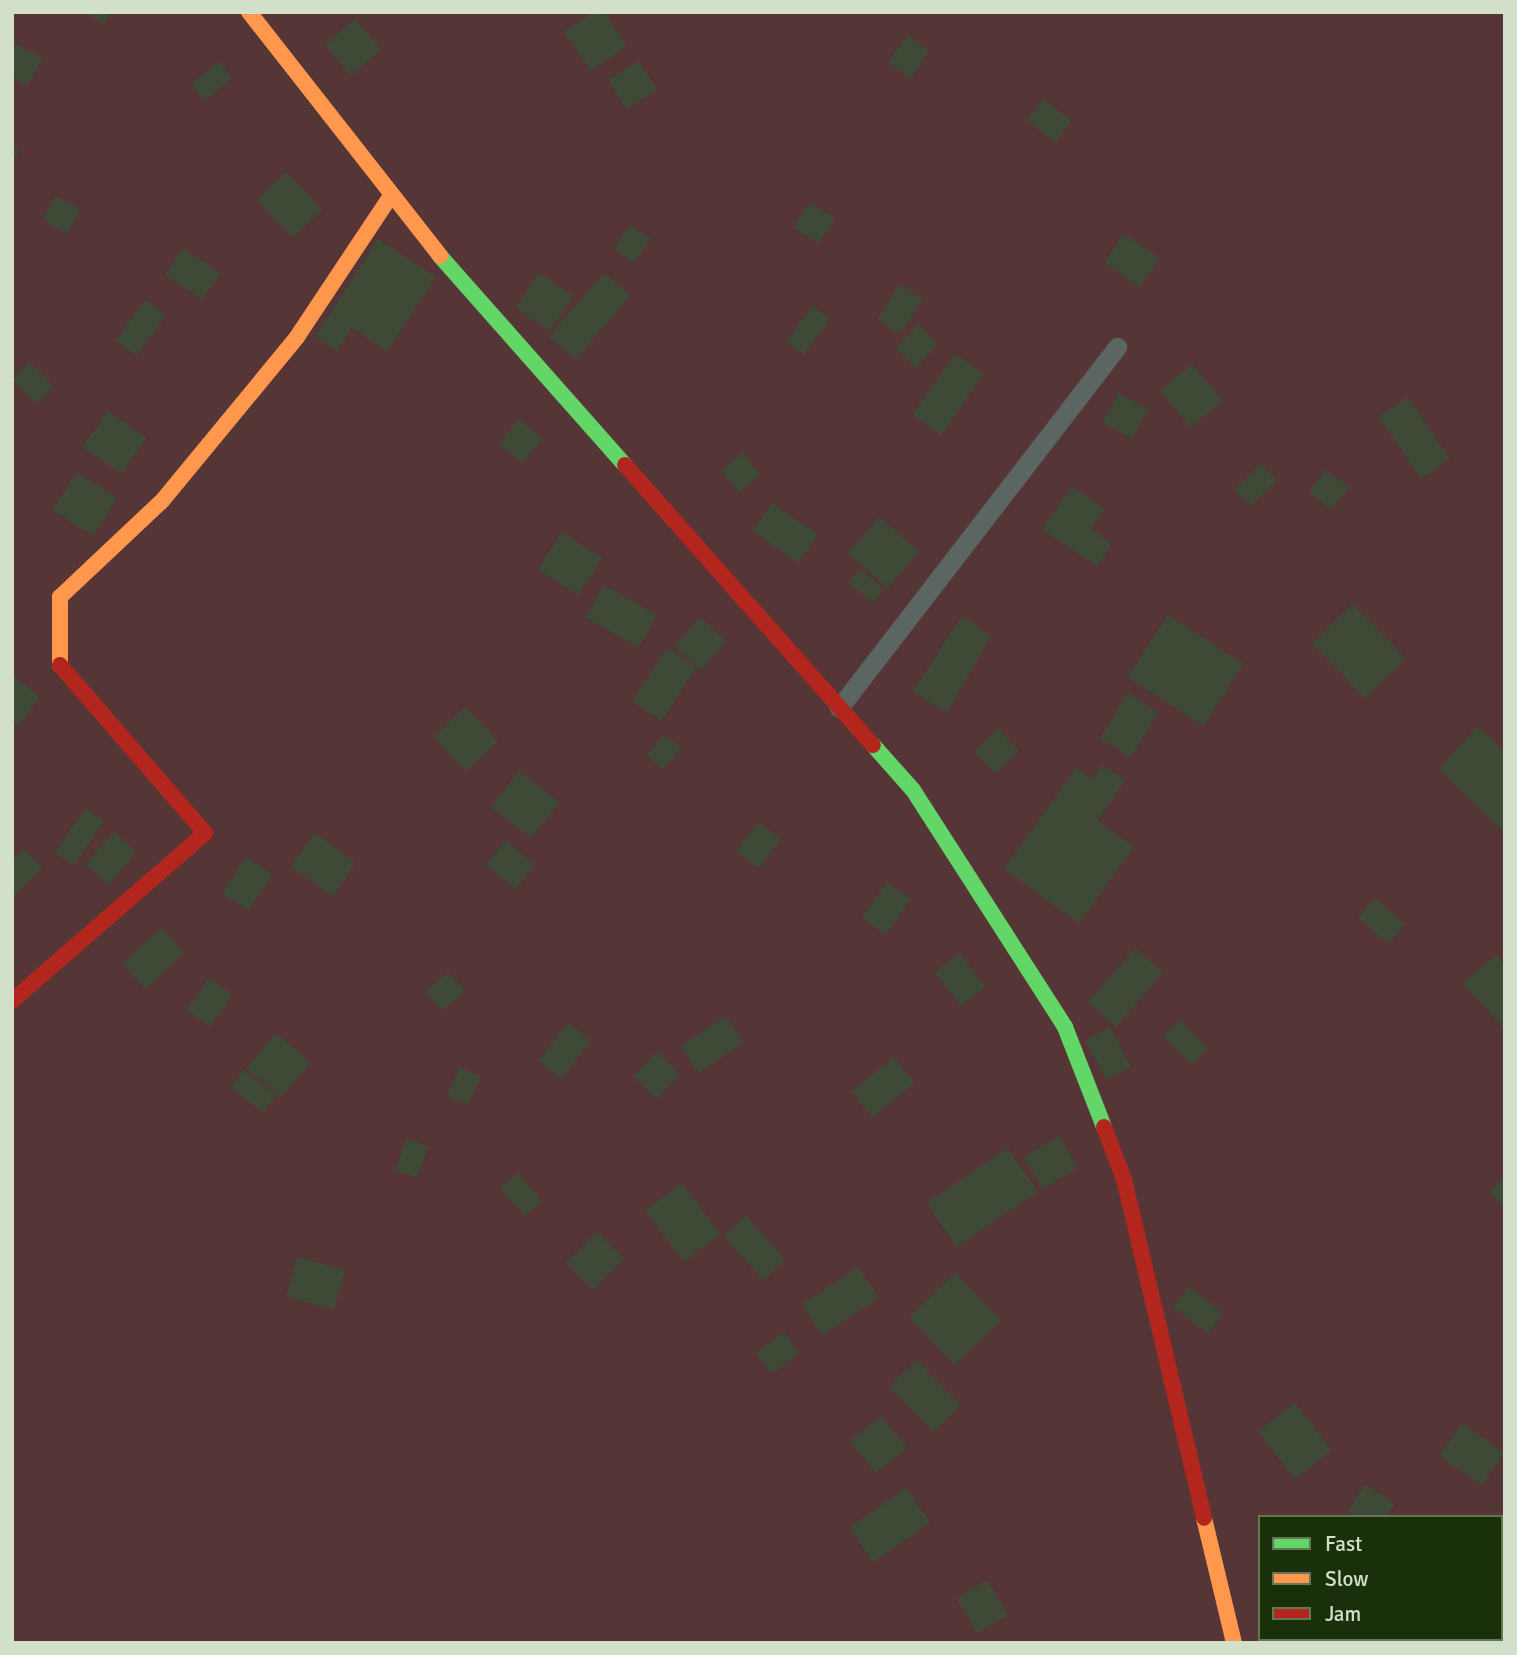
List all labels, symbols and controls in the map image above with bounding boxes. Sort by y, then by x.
legend [1258,1515,1503,1641]
text: Fast [1325,1531,1362,1557]
text: Slow [1325,1566,1369,1592]
text: Jam [1325,1601,1361,1627]

